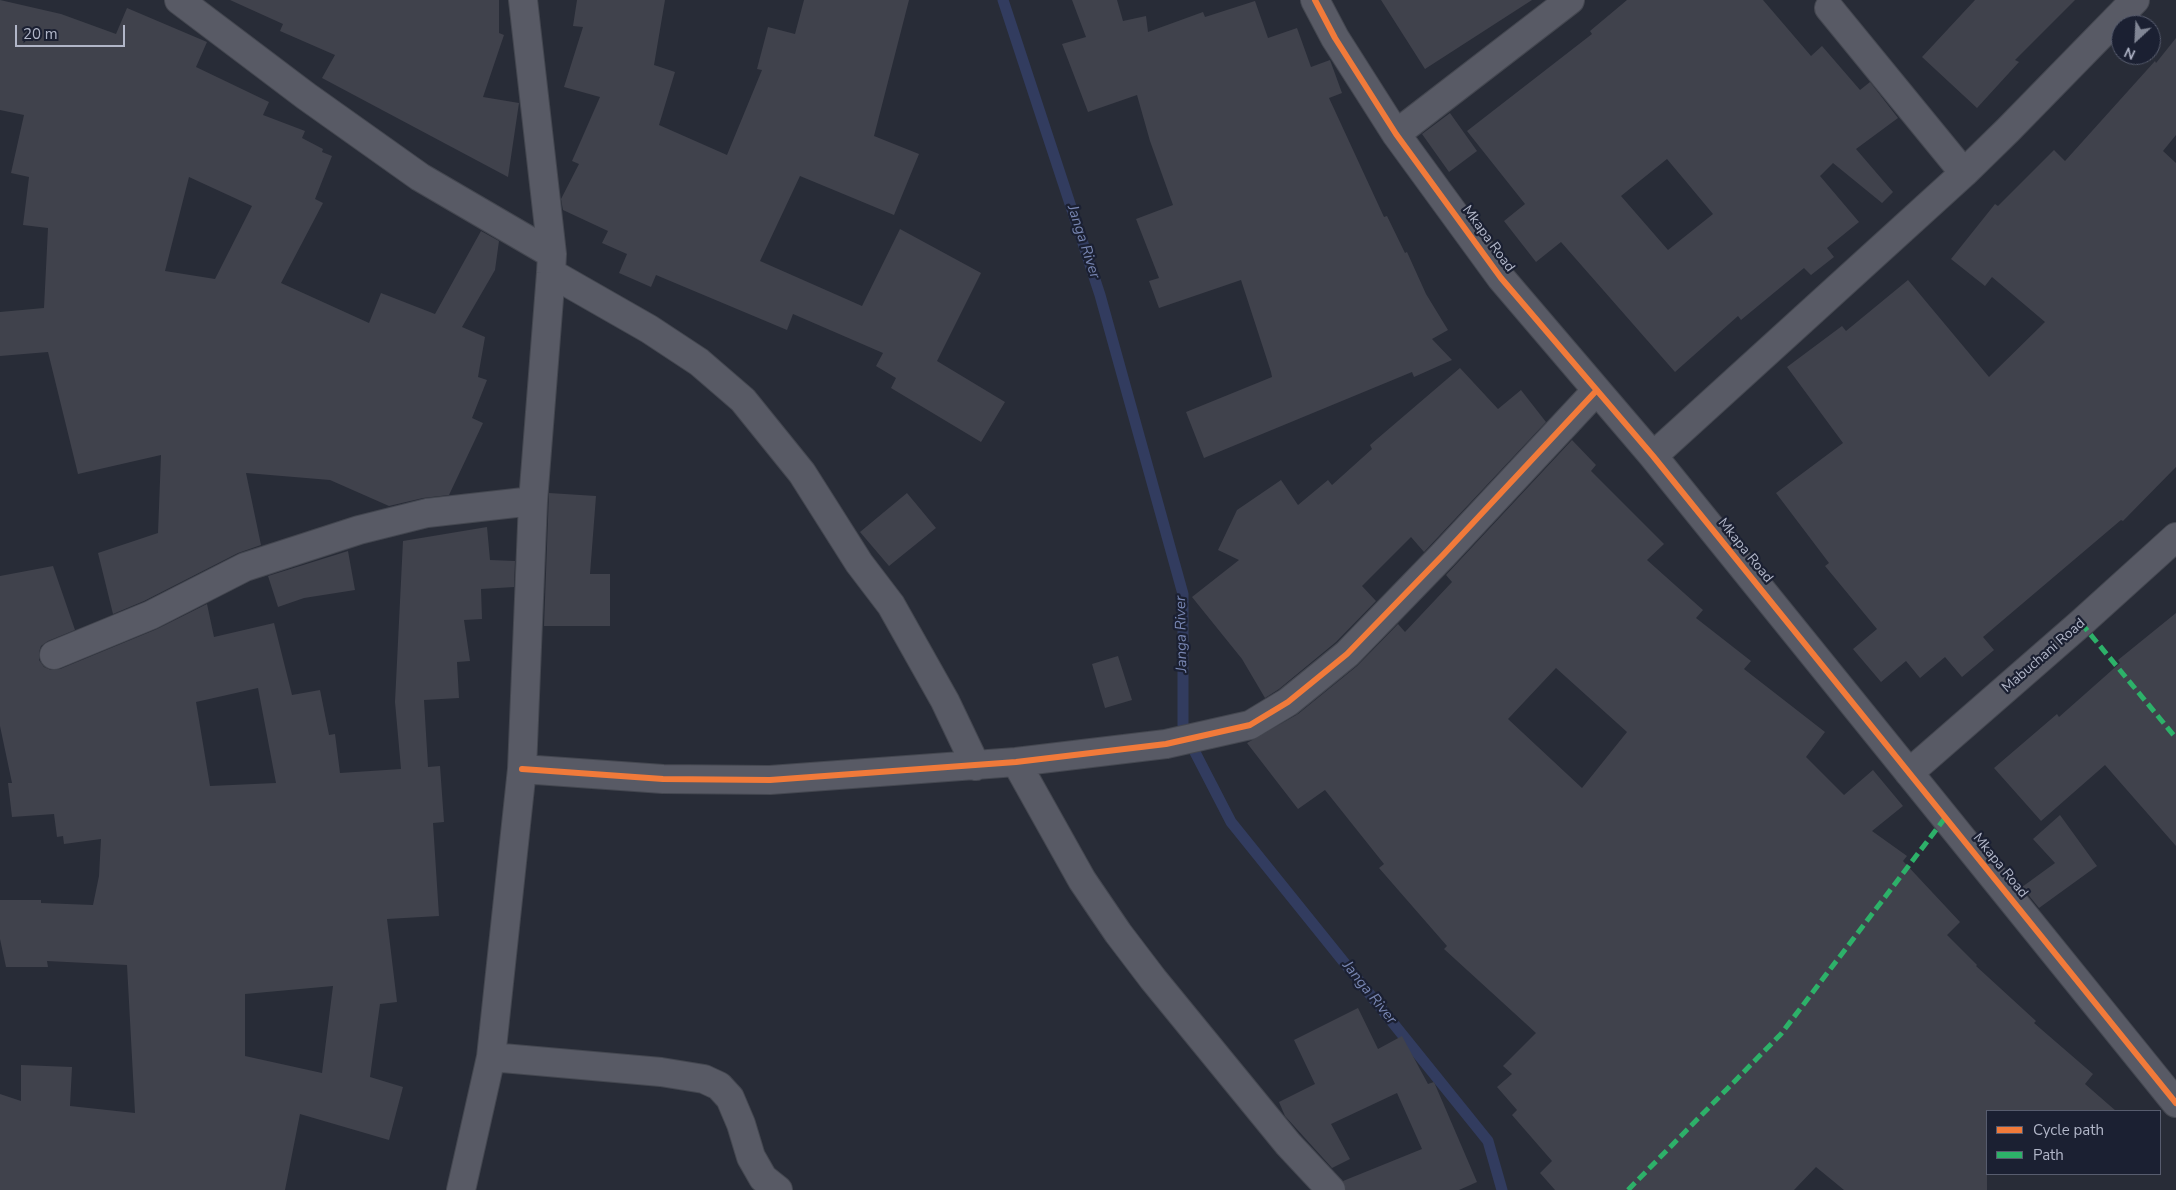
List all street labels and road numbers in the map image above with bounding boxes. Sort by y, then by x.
street label: Mkapa Road [1458,202,1518,276]
street label: Mkapa Road [1714,515,1776,587]
street label: Mabuchani Road [1999,615,2089,697]
street label: Mkapa Road [1969,830,2031,902]

